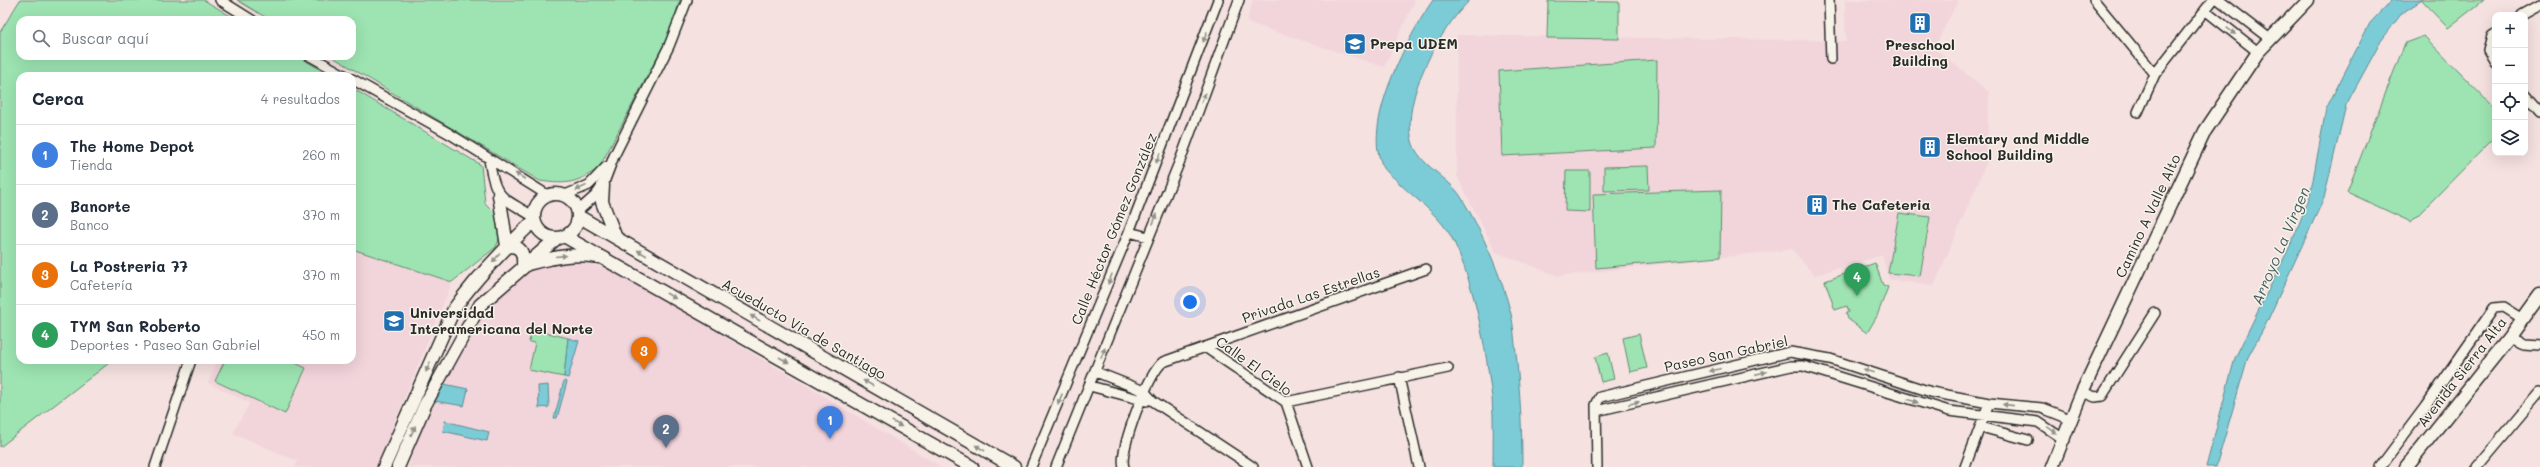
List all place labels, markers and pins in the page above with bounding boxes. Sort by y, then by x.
building icon: Preschool Building [1907,10,1933,36]
school or university icon: Prepa UDEM [1342,31,1368,57]
place label: Prepa UDEM [1370,34,1458,53]
place label: Preschool Building [1885,35,1955,70]
place label: Elemtary and Middle School Building [1946,129,2089,164]
building icon: Elemtary and Middle School Building [1917,134,1943,160]
building icon: The Cafeteria [1804,192,1830,218]
place label: The Cafeteria [1832,195,1931,214]
pin: 4 [1844,263,1870,296]
place label: Universidad Interamericana del Norte [410,303,593,338]
school or university icon: Universidad Interamericana del Norte [381,308,407,334]
pin: 3 [631,337,657,370]
pin: 1 [817,406,843,439]
pin: 2 [653,415,679,448]

